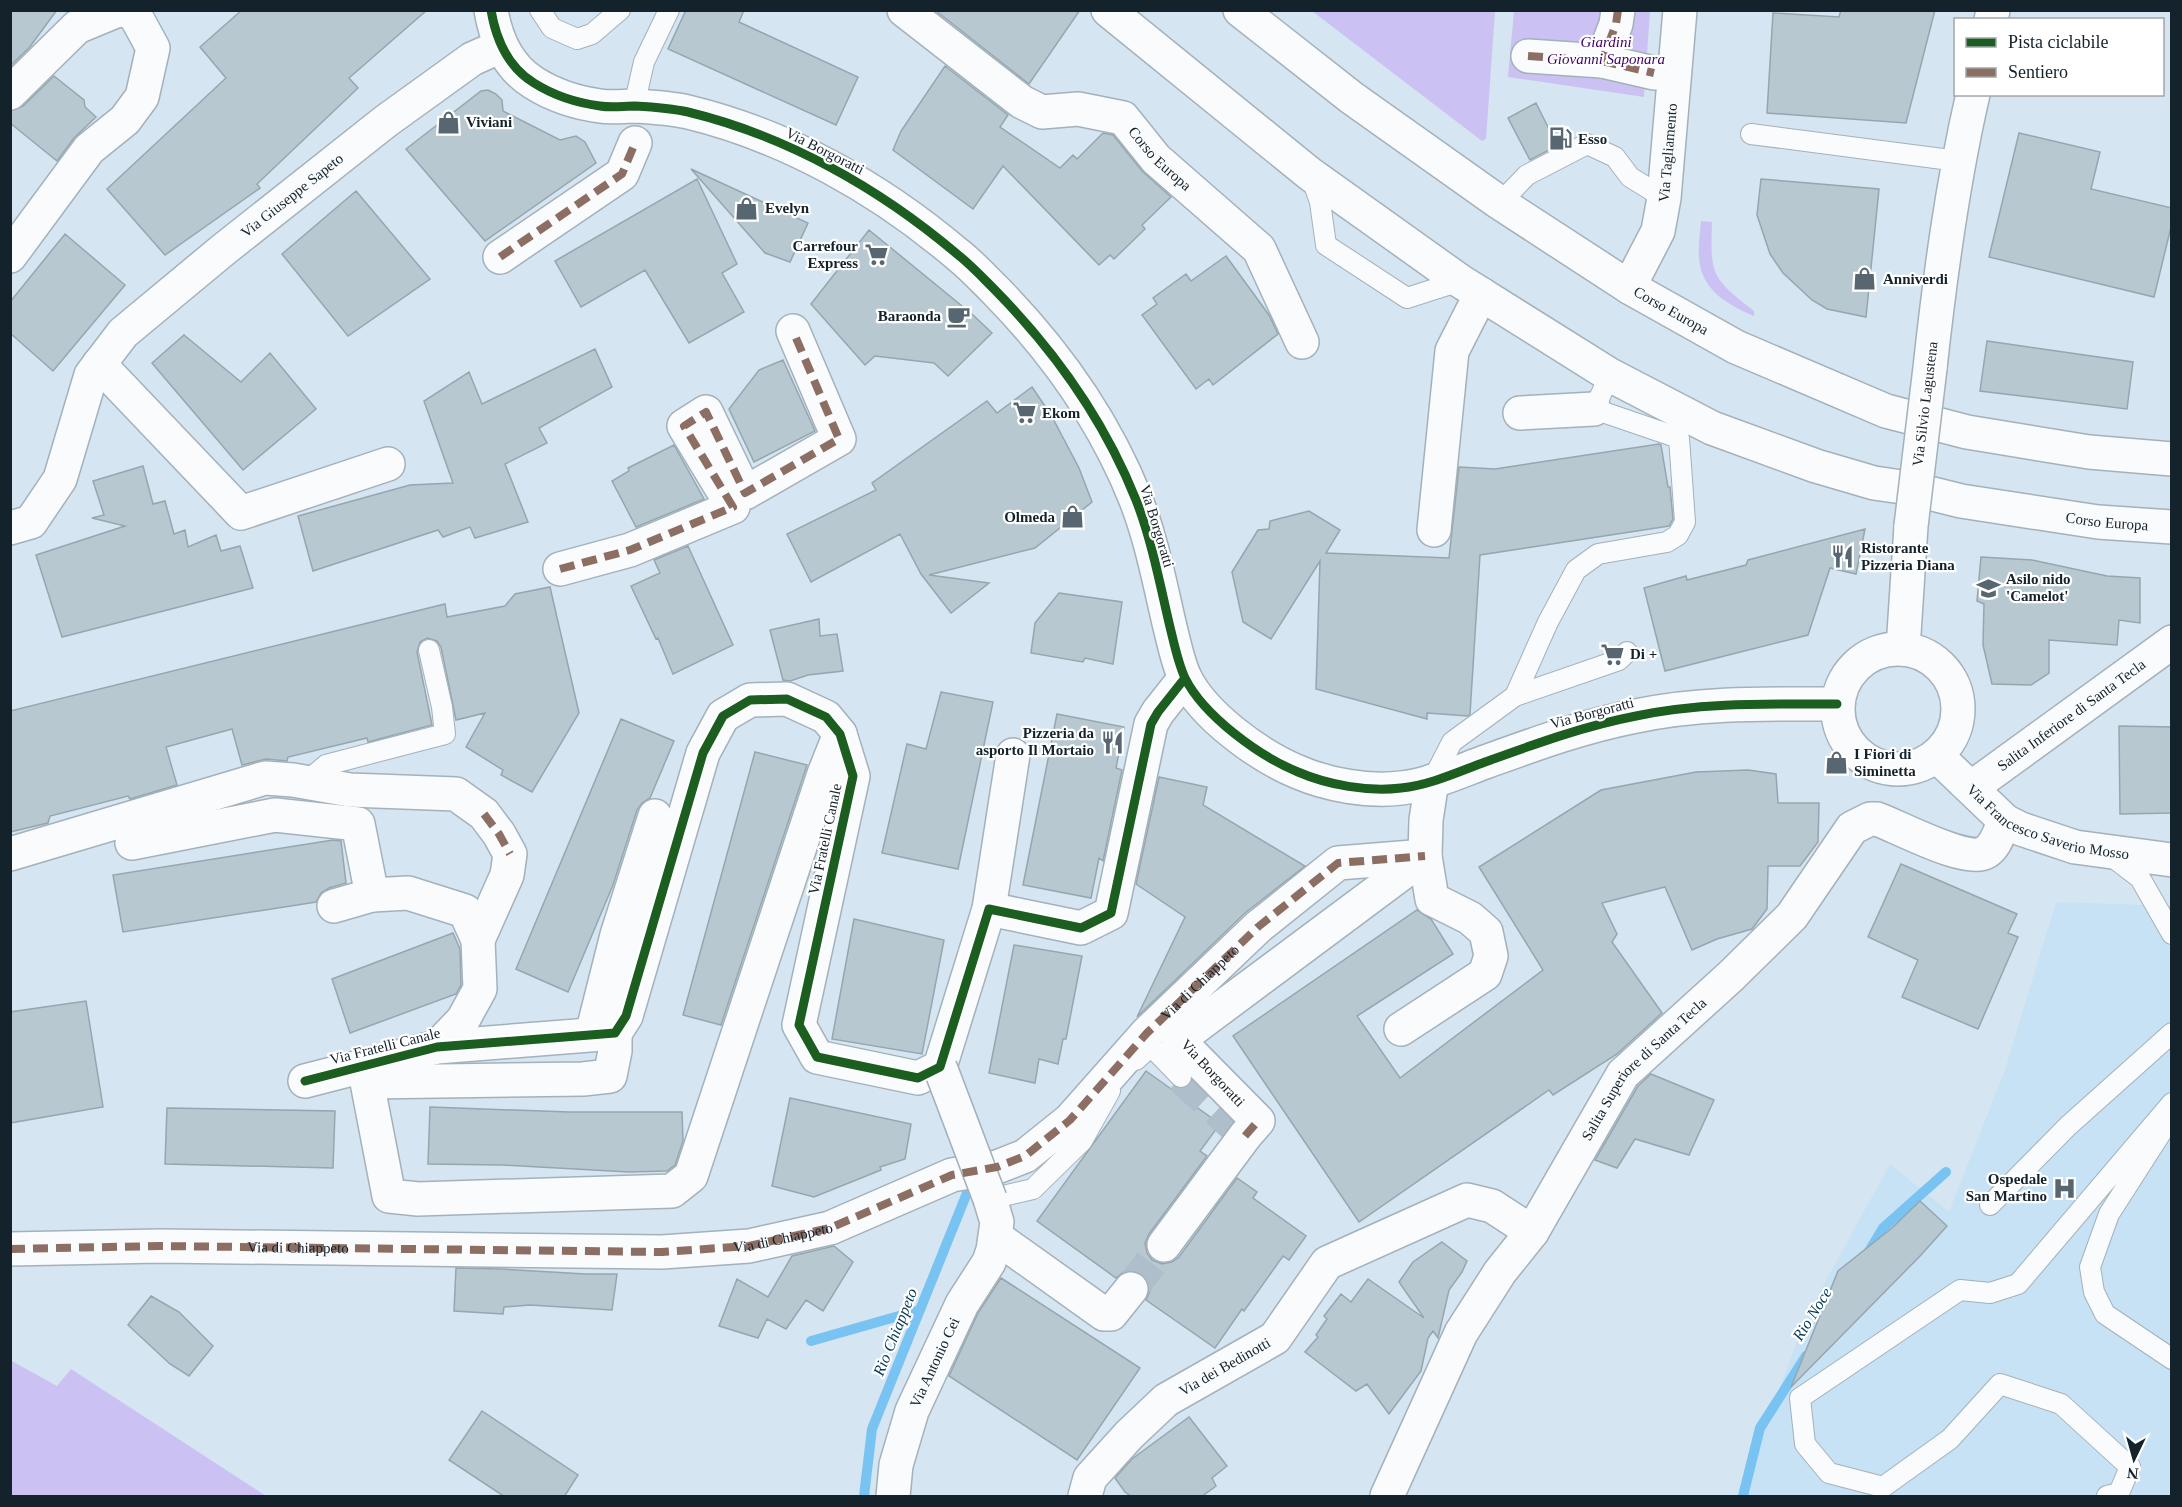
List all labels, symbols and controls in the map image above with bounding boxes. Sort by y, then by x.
legend [1954,18,2164,96]
text: Pista ciclabile [2008,32,2108,52]
park label: Giardini Giovanni Saponara [1547,34,1665,67]
text: Sentiero [2008,62,2068,82]
street label: Via Tagliamento [1656,103,1680,203]
shop icon: Viviani [435,109,461,135]
place label: Viviani [466,114,512,130]
street label: Via Borgoratti [783,124,867,178]
street label: Corso Europa [1125,124,1195,194]
fuel station icon: Esso [1547,126,1573,152]
place label: Esso [1578,131,1607,147]
street label: Via Giuseppe Sapeto [238,150,346,241]
shop icon: Evelyn [734,195,760,221]
place label: Evelyn [765,200,810,216]
place label: Carrefour Express [792,238,858,271]
supermarket icon: Carrefour Express [863,242,889,268]
shop icon: Anniverdi [1852,266,1878,292]
place label: Anniverdi [1883,271,1948,287]
street label: Corso Europa [1631,283,1711,338]
cafe icon: Baraonda [946,303,972,329]
place label: Baraonda [878,308,941,324]
street label: Via Silvio Lagustena [1909,340,1941,467]
supermarket icon: Ekom [1011,400,1037,426]
place label: Ekom [1042,405,1081,421]
street label: Via Borgoratti [1137,483,1177,569]
shop icon: Olmeda [1060,504,1086,530]
place label: Olmeda [1004,509,1055,525]
street label: Corso Europa [2065,509,2149,533]
place label: Ristorante Pizzeria Diana [1861,540,1955,573]
restaurant icon: Ristorante Pizzeria Diana [1830,544,1856,570]
place label: Asilo nido 'Camelot' [2006,571,2071,604]
school or university icon: Asilo nido 'Camelot' [1975,575,2001,601]
supermarket icon: Di + [1599,641,1625,667]
place label: Di + [1630,646,1657,662]
street label: Salita Inferiore di Santa Tecla [1994,656,2149,774]
street label: Via Borgoratti [1548,694,1636,732]
place label: Pizzeria da asporto Il Mortaio [976,725,1094,758]
restaurant icon: Pizzeria da asporto Il Mortaio [1099,729,1125,755]
place label: I Fiori di Siminetta [1854,746,1916,779]
shop icon: I Fiori di Siminetta [1823,750,1849,776]
street label: Via Francesco Saverio Mosso [1964,781,2130,862]
street label: Via Fratelli Canale [805,782,845,896]
street label: Via di Chiappeto [1158,942,1242,1023]
street label: Salita Superiore di Santa Tecla [1578,994,1710,1143]
street label: Via Fratelli Canale [328,1024,442,1067]
street label: Via Borgoratti [1178,1036,1248,1110]
place label: Ospedale San Martino [1966,1171,2047,1204]
hospital icon: Ospedale San Martino [2052,1175,2078,1201]
street label: Via di Chiappeto [732,1220,834,1255]
street label: Via di Chiappeto [247,1239,349,1256]
water label: Rio Noce [1789,1284,1835,1344]
water label: Rio Chiappeto [869,1286,921,1380]
street label: Via Antonio Cei [907,1315,963,1410]
street label: Via dei Bedinotti [1176,1334,1273,1399]
north arrow [2104,1429,2164,1489]
text: N [2126,1464,2139,1482]

